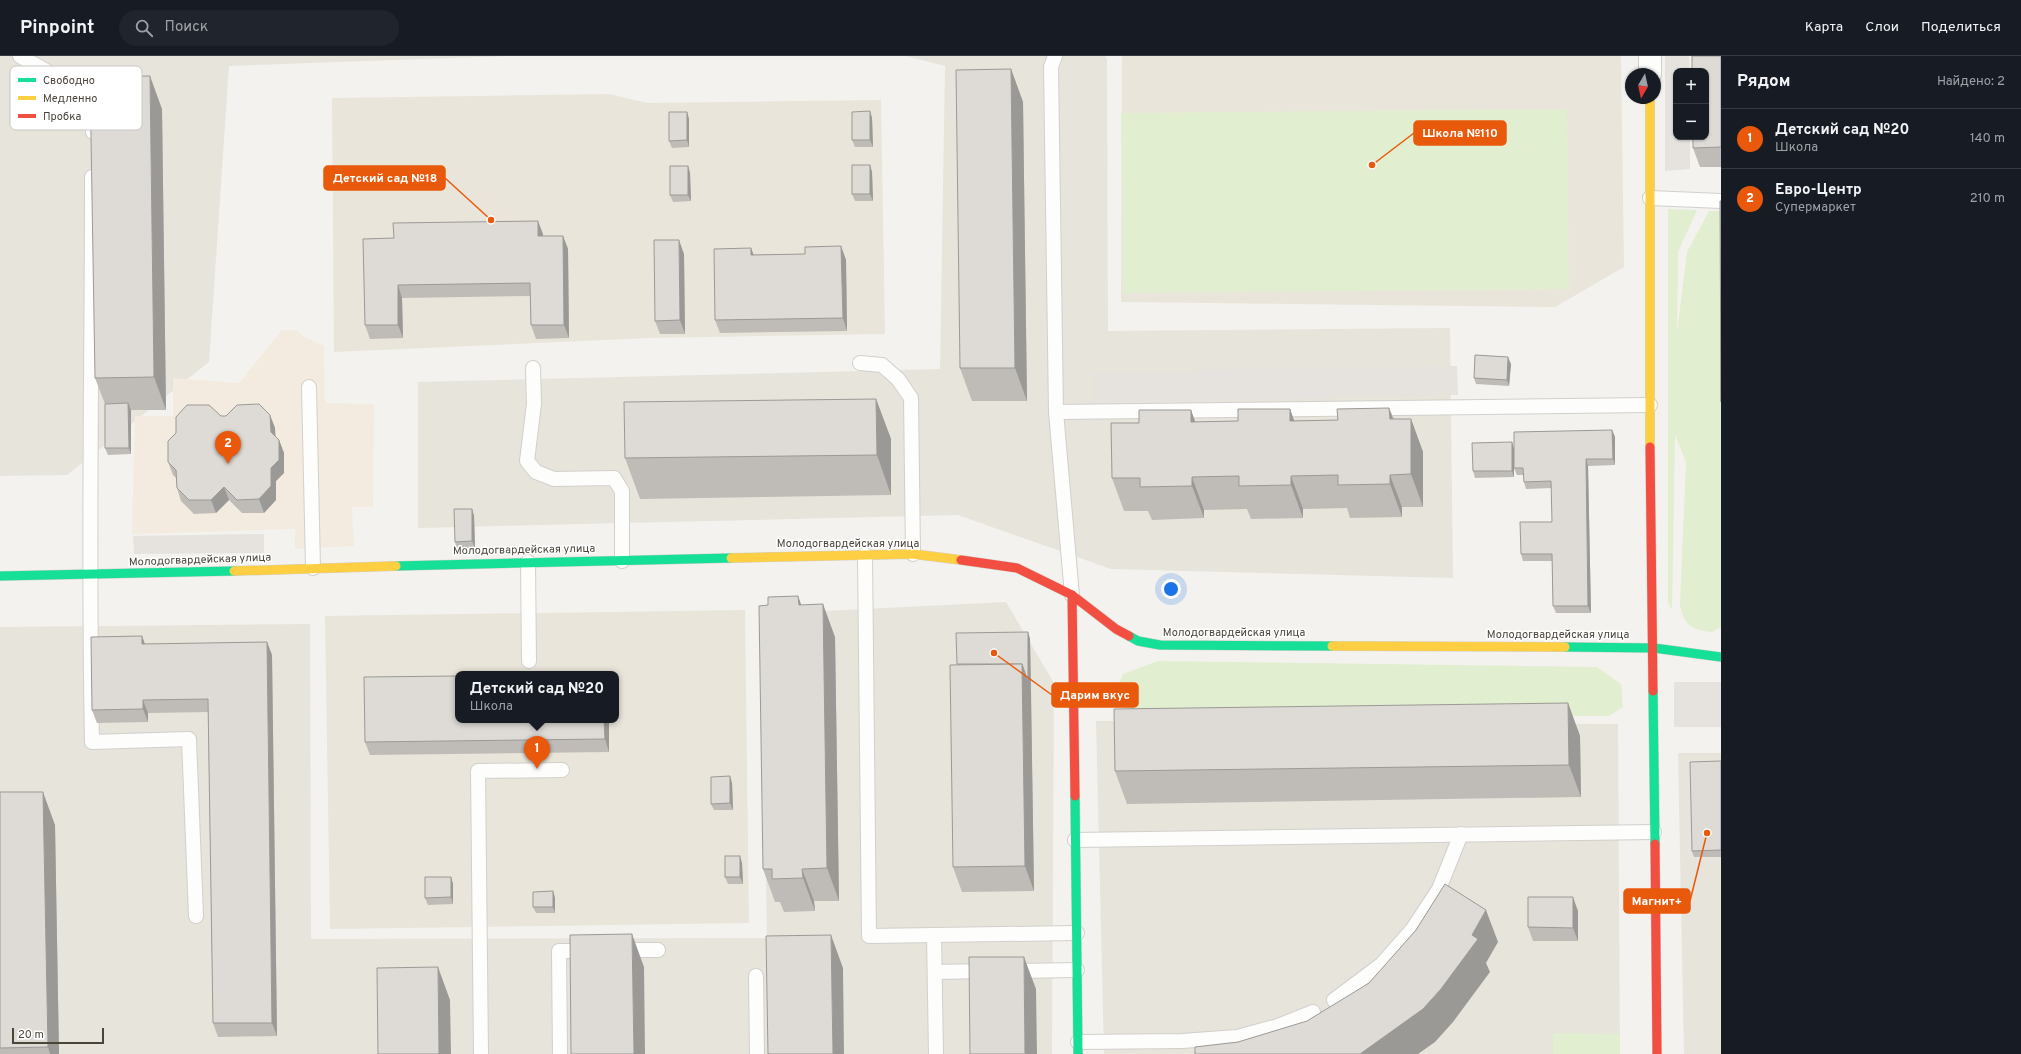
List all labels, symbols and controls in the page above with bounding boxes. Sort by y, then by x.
search box [119,10,399,46]
text: Pinpoint [20,16,95,40]
icon: search [133,17,155,39]
text: Поиск [165,18,208,37]
text: Карта [1805,19,1843,36]
text: Слои [1865,19,1899,36]
text: Поделиться [1921,19,2001,36]
legend [10,66,142,130]
north arrow [1625,68,1661,104]
map controls [1673,68,1709,140]
button: + [1673,68,1709,104]
text: Рядом [1737,71,1790,93]
text: Свободно [43,74,95,88]
text: Найдено: 2 [1937,74,2005,90]
text: Медленно [43,92,97,106]
button: − [1673,104,1709,140]
text: Пробка [43,110,82,124]
callout: Школа №110 [1414,121,1506,145]
text: Детский сад №20 [1775,121,1909,140]
text: Школа №110 [1422,126,1498,142]
text: 1 [1747,131,1753,147]
text: 140 m [1970,131,2005,147]
text: Школа [1775,140,1818,156]
callout: Детский сад №18 [324,166,445,190]
text: Детский сад №18 [333,171,437,187]
text: Евро-Центр [1775,181,1862,200]
text: 2 [1746,191,1754,207]
text: 210 m [1970,191,2005,207]
text: Супермаркет [1775,200,1856,216]
pin: 2 [215,431,241,464]
street label: Молодогвардейская улица [777,537,919,551]
street label: Молодогвардейская улица [453,542,596,558]
street label: Молодогвардейская улица [129,551,272,569]
your location [1161,579,1181,599]
street label: Молодогвардейская улица [1163,626,1305,640]
street label: Молодогвардейская улица [1487,628,1629,642]
popup [455,671,619,723]
text: Детский сад №20 [470,680,604,699]
callout: Дарим вкус [1052,683,1138,707]
text: Дарим вкус [1060,688,1130,704]
text: Школа [470,699,513,715]
pin: 1 [524,736,550,769]
callout: Магнит+ [1624,889,1690,913]
text: Магнит+ [1632,894,1682,910]
scale bar [12,1026,104,1045]
text: 20 m [18,1028,44,1042]

